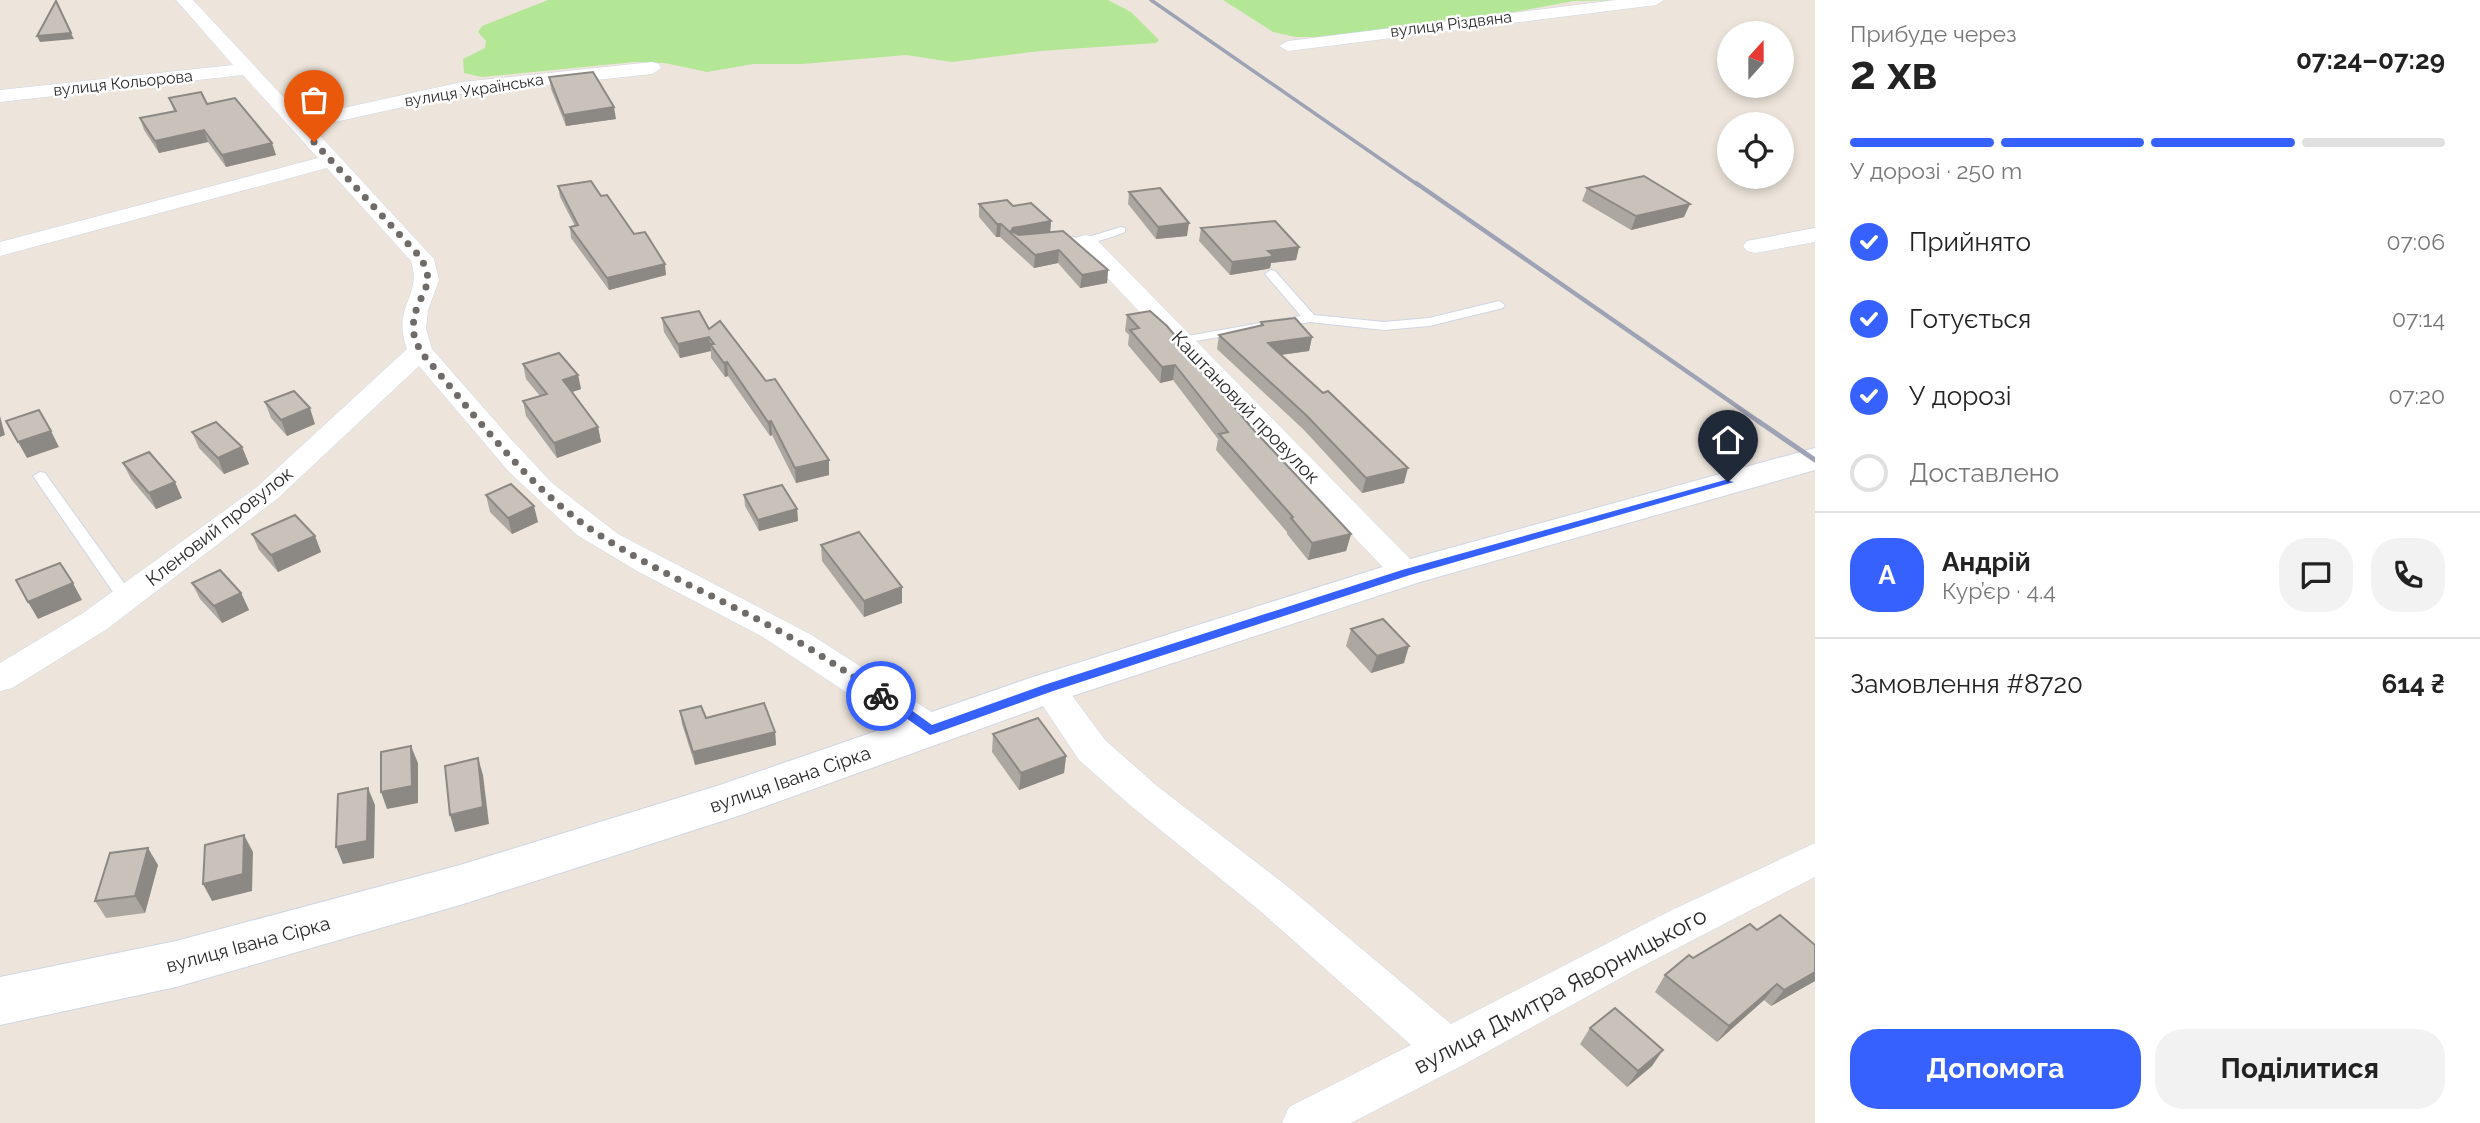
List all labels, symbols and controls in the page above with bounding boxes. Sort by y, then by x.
street label: вулиця Різдвяна [1389,7,1513,41]
text: Прибуде через [1850,20,2017,47]
north arrow [1717,21,1794,98]
map controls [1717,21,1794,189]
text: 07:24–07:29 [2296,45,2445,75]
text: 2 хв [1850,46,1937,100]
street label: вулиця Кольорова [53,66,193,100]
pin [284,70,344,142]
street label: вулиця Українська [403,70,545,110]
icon: bag [295,81,333,119]
button: locate [1717,112,1794,189]
text: У дорозі · 250 m [1850,157,2022,184]
icon: check [1850,223,1888,261]
text: Прийнято [1909,227,2031,257]
text: 07:06 [2387,228,2445,255]
icon: check [1850,300,1888,338]
text: Готується [1909,304,2031,334]
text: 07:14 [2392,305,2445,332]
street label: Каштановий провулок [1168,326,1325,488]
icon: check [1850,377,1888,415]
text: У дорозі [1909,381,2011,411]
text: 07:20 [2388,382,2445,409]
pin [1698,410,1758,482]
icon: home [1709,421,1747,459]
text: Доставлено [1909,458,2059,488]
street label: Кленовий провулок [141,462,297,590]
button: chat [2279,538,2353,612]
button: phone [2371,538,2445,612]
text: Андрій [1942,547,2031,577]
text: А [1878,560,1896,590]
text: Кур’єр · 4.4 [1942,577,2056,604]
courier [846,661,916,731]
text: Замовлення #8720 [1850,669,2083,699]
text: 614 ₴ [2381,669,2445,699]
icon: bike [862,677,900,715]
street label: вулиця Івана Сірка [707,741,873,817]
street label: вулиця Дмитра Яворницького [1409,901,1711,1079]
street label: вулиця Івана Сірка [164,912,332,976]
button: Допомога [1850,1029,2141,1109]
button: Поділитися [2155,1029,2445,1109]

